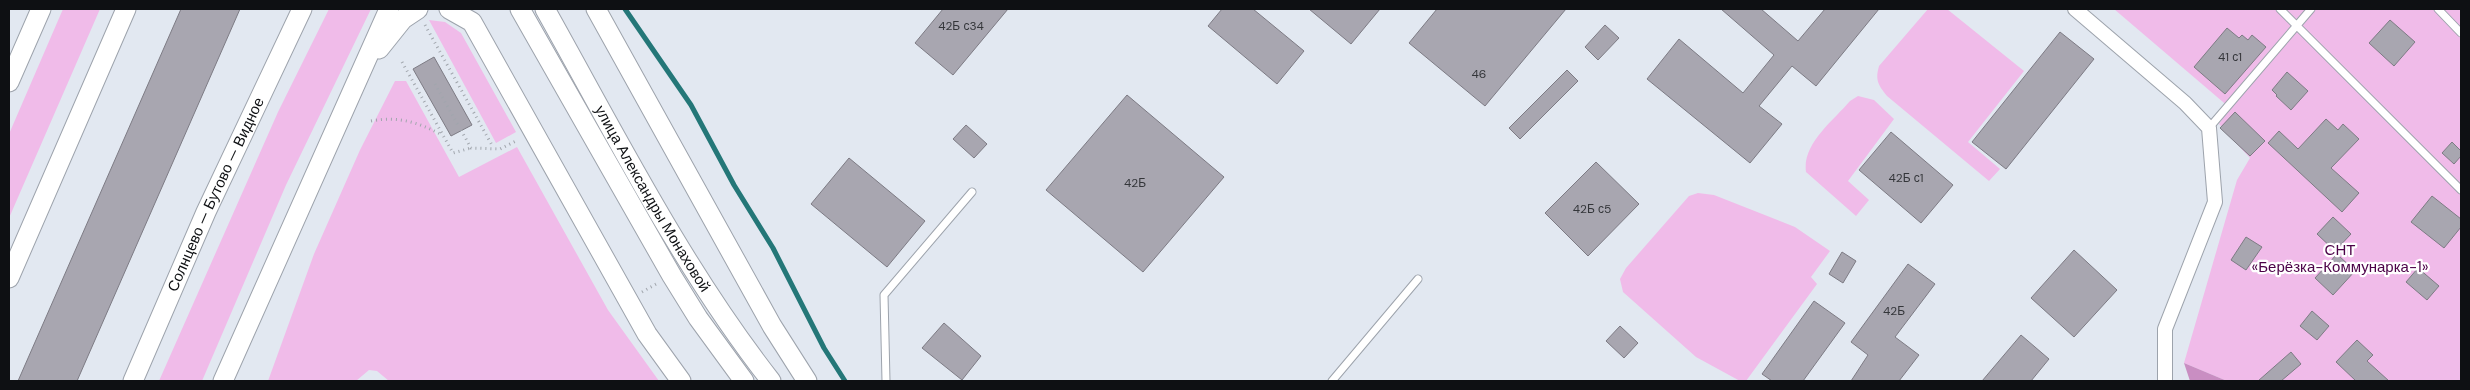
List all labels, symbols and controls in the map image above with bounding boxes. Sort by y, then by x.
house number: 42Б с34 [938,18,984,34]
house number: 41 с1 [2218,49,2242,65]
house number: 46 [1472,66,1486,82]
street label: Солнцево — Бутово — Видное [163,94,269,295]
street label: улица Александры Монаховой [590,102,715,296]
house number: 42Б с1 [1888,170,1924,186]
house number: 42Б [1124,175,1146,191]
house number: 42Б с5 [1573,201,1611,217]
park label: СНТ «Берёзка-Коммунарка-1» [2251,240,2429,277]
house number: 42Б [1883,303,1905,319]

